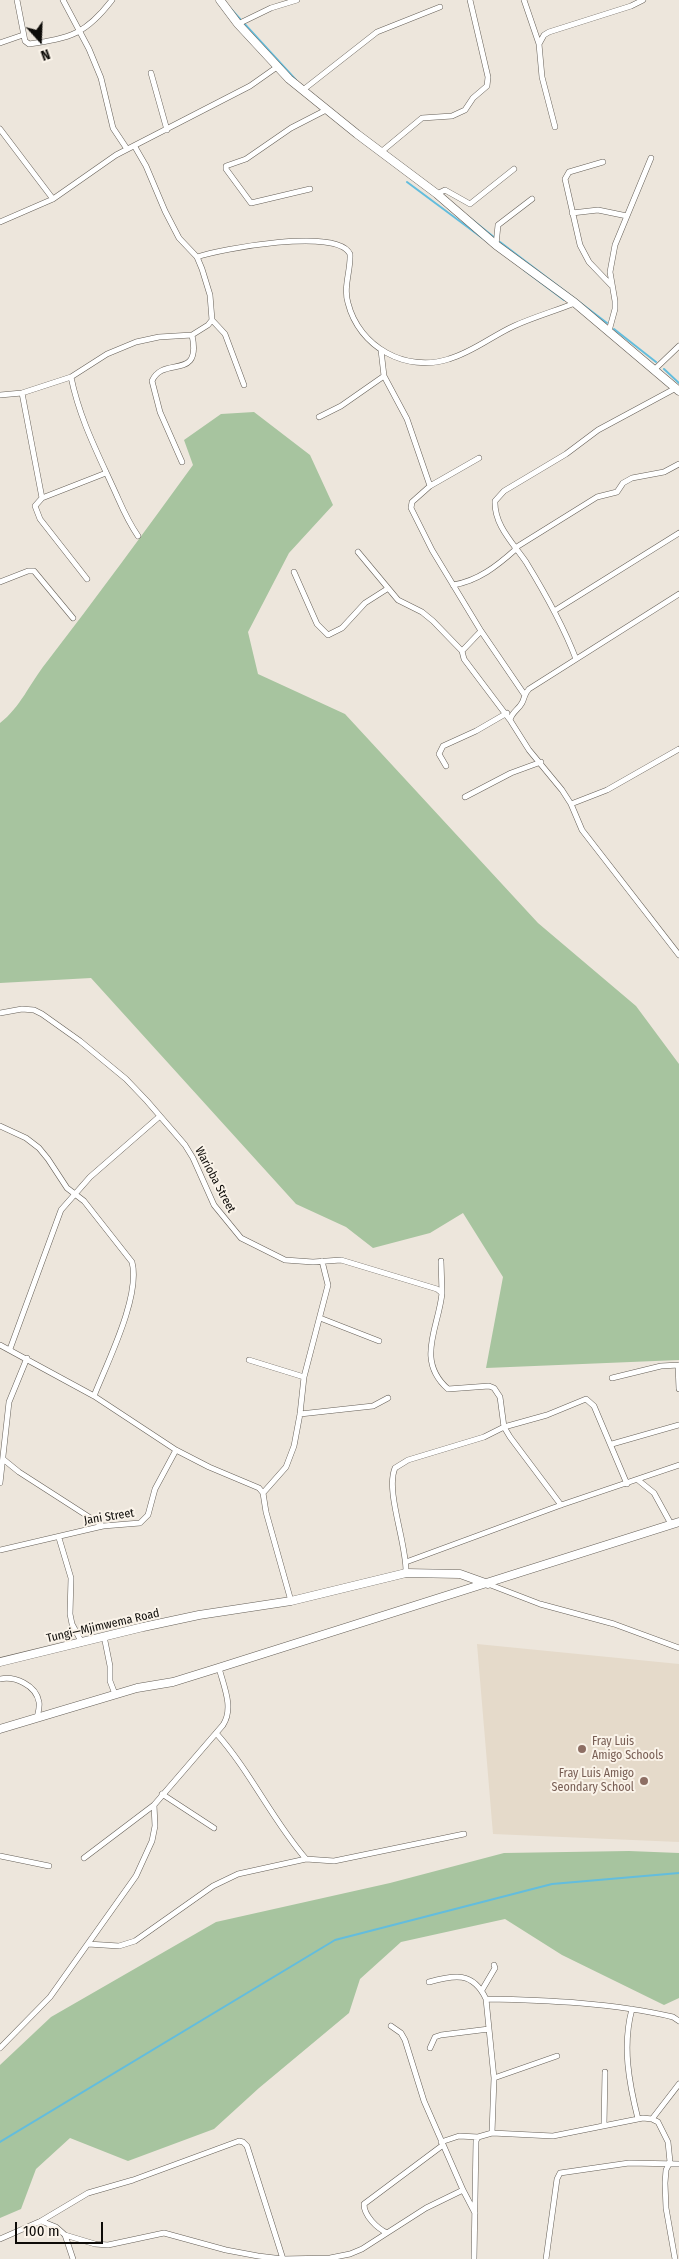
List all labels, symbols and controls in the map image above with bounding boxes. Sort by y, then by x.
north arrow [15,15,65,65]
text: N [38,45,52,64]
street label: Warioba Street [192,1145,238,1215]
street label: Jani Street [83,1506,135,1528]
street label: Tungi—Mjimwema Road [45,1606,161,1646]
place label: Fray Luis Amigo Schools [592,1735,663,1763]
marker: Fray Luis Amigo Schools [576,1743,588,1755]
place label: Fray Luis Amigo Seondary School [552,1767,634,1795]
marker: Fray Luis Amigo Seondary School [638,1775,650,1787]
scale bar [18,2212,105,2244]
text: 100 m [23,2222,60,2240]

